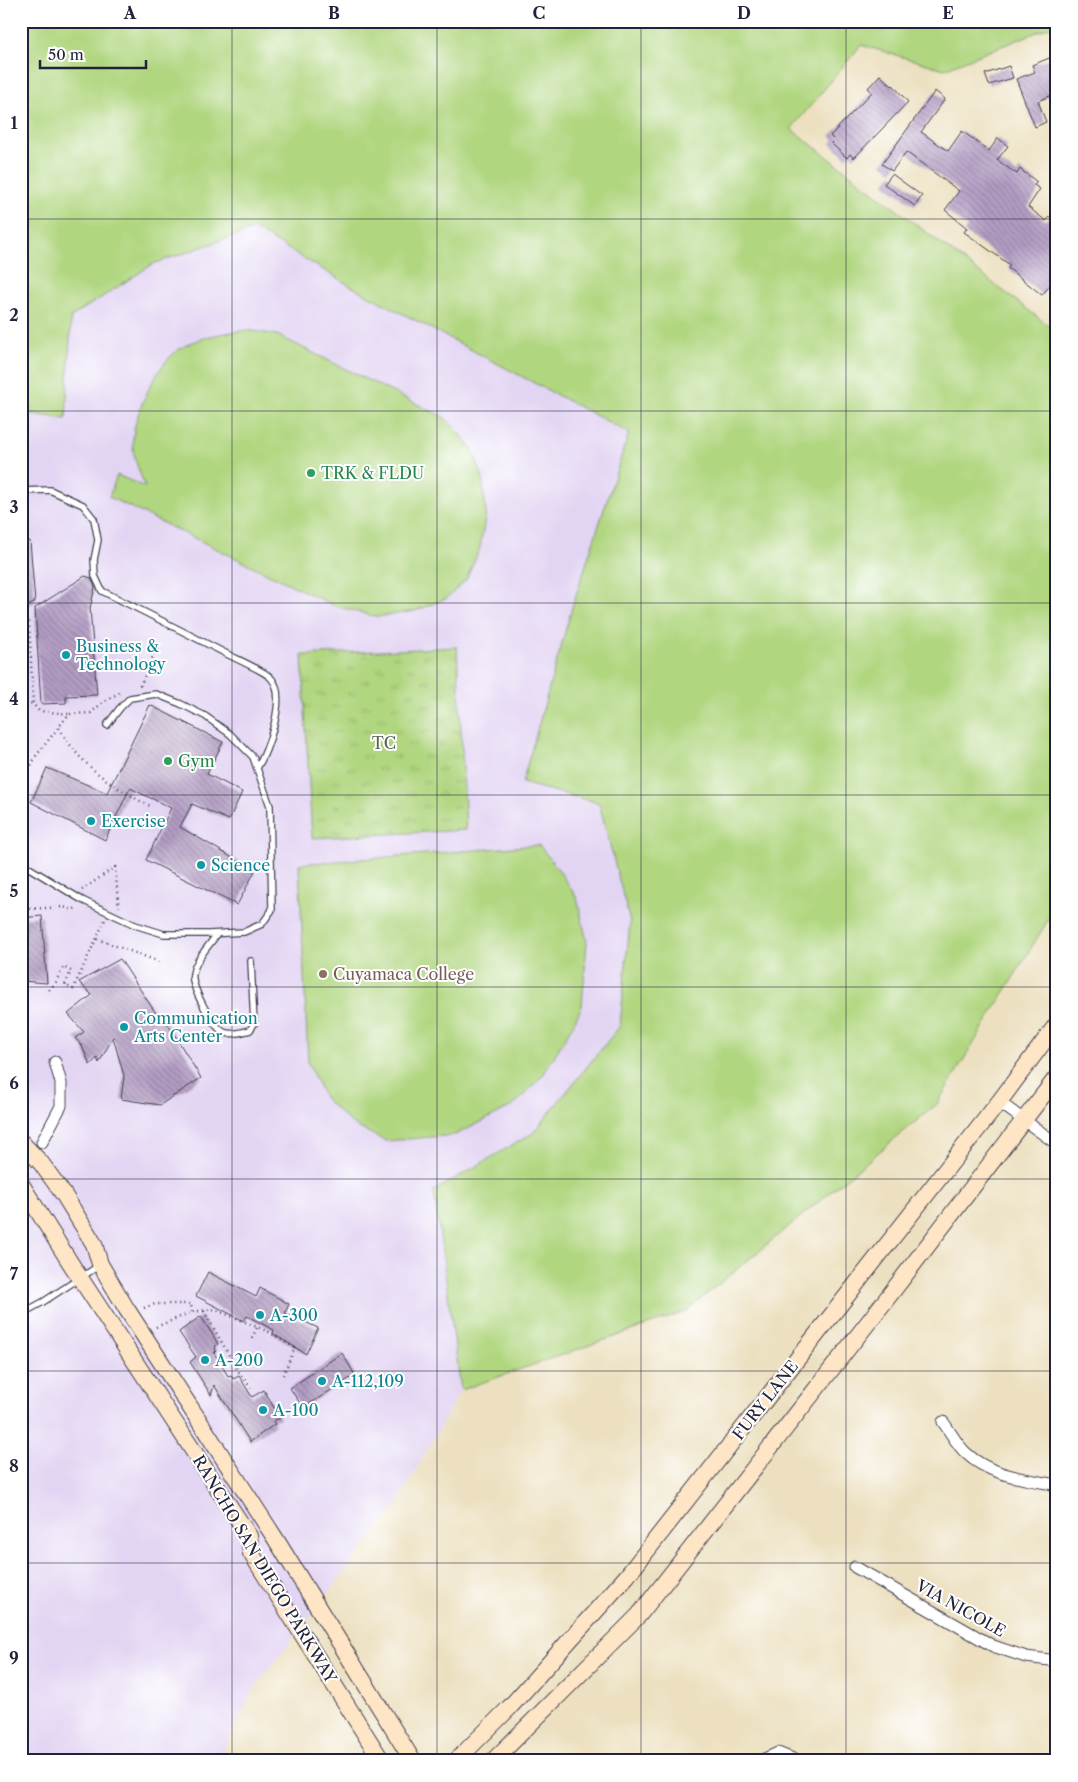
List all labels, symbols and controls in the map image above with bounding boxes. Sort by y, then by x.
text: A [123,3,137,23]
text: B [328,3,340,23]
text: C [533,3,545,23]
text: D [737,3,751,23]
text: E [942,3,954,23]
scale bar [40,38,146,70]
text: 50 m [48,45,84,64]
text: 1 [10,113,18,133]
text: 2 [9,305,19,325]
place label: TRK & FLDU [321,463,424,483]
marker: TRK & FLDU [305,467,317,479]
text: 3 [9,497,19,517]
place label: Business & Technology [76,636,167,674]
marker: Business & Technology [60,649,72,661]
text: 4 [9,689,19,709]
park label: TC [372,733,396,753]
place label: Gym [178,751,215,771]
marker: Gym [162,755,174,767]
place label: Exercise [101,811,166,831]
marker: Exercise [85,815,97,827]
place label: Science [211,855,270,875]
marker: Science [195,859,207,871]
text: 5 [10,881,19,901]
place label: Cuyamaca College [333,964,474,984]
marker: Cuyamaca College [317,968,329,980]
place label: Communication Arts Center [133,1008,258,1046]
marker: Communication Arts Center [118,1021,130,1033]
text: 6 [9,1073,19,1093]
text: 7 [10,1264,19,1284]
place label: A-300 [269,1305,318,1325]
marker: A-300 [254,1309,266,1321]
place label: A-200 [214,1350,263,1370]
marker: A-200 [199,1354,211,1366]
street label: FURY LANE [728,1356,802,1444]
place label: A-112,109 [331,1371,404,1391]
marker: A-112,109 [316,1375,328,1387]
place label: A-100 [272,1400,319,1420]
marker: A-100 [257,1404,269,1416]
street label: RANCHO SAN DIEGO PARKWAY [189,1451,342,1687]
text: 8 [9,1456,19,1476]
street label: VIA NICOLE [912,1575,1009,1641]
text: 9 [9,1648,19,1668]

